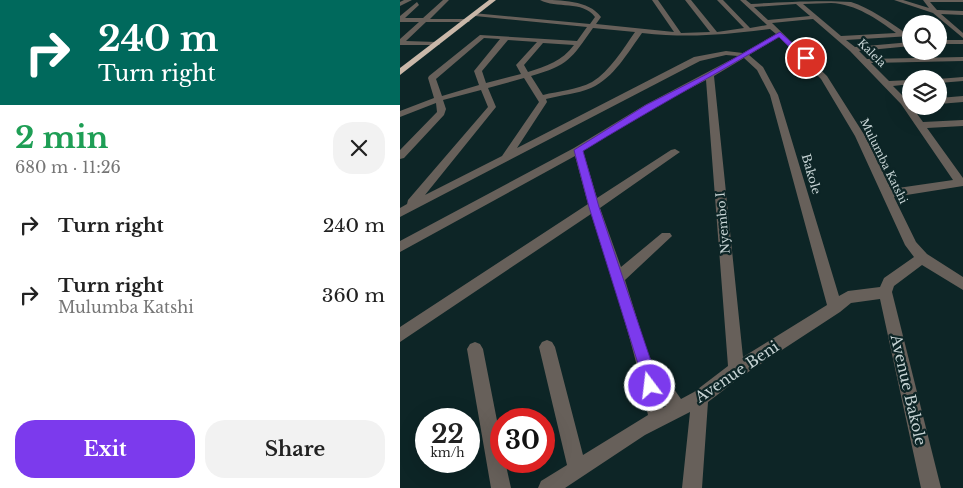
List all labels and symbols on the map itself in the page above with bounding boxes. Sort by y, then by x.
street label: Kalela [855,36,890,71]
pin [785,37,827,79]
street label: Mulumba Katshi [857,116,911,206]
street label: Bakole [799,152,824,196]
street label: Nyembo I [712,192,733,254]
street label: Avenue Bakole [886,332,930,447]
street label: Avenue Beni [690,337,782,407]
position arrow [623,359,675,411]
speed limit sign: 30 [490,408,555,473]

